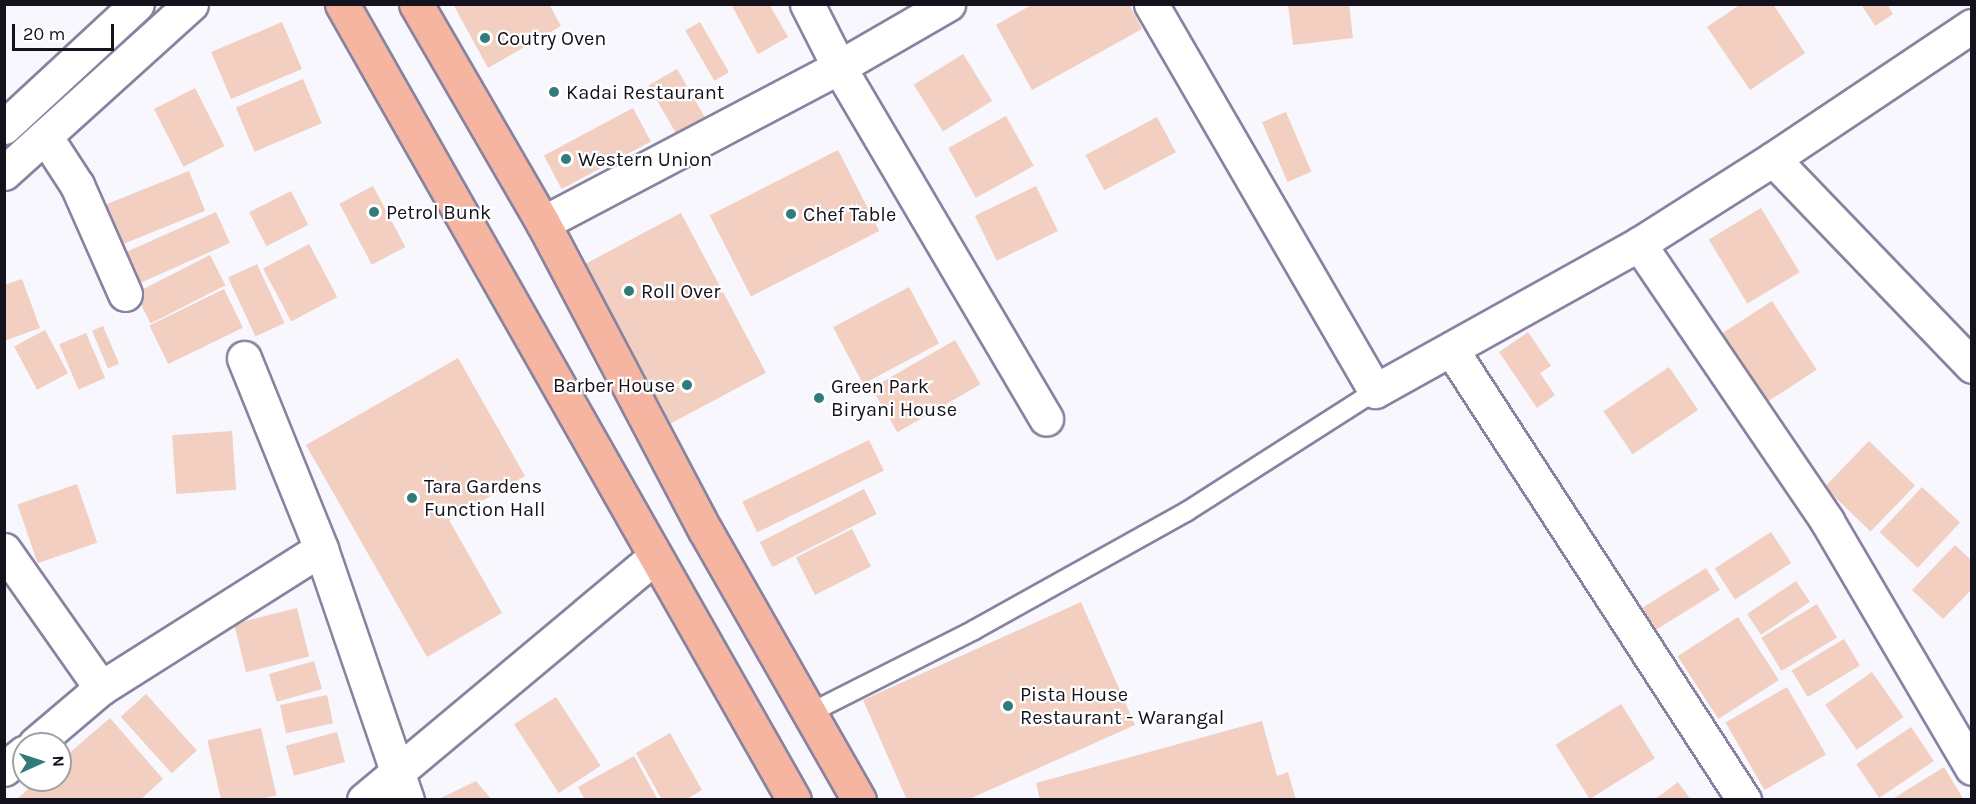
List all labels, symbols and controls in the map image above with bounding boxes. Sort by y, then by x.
scale bar [15,12,117,50]
text: 20 m [23,23,65,45]
place label: Coutry Oven [497,26,606,50]
marker: Coutry Oven [478,31,492,45]
place label: Kadai Restaurant [566,80,724,104]
marker: Kadai Restaurant [547,85,561,99]
place label: Western Union [578,147,712,171]
marker: Western Union [559,152,573,166]
place label: Petrol Bunk [386,200,491,224]
place label: Chef Table [803,202,896,226]
marker: Petrol Bunk [367,205,381,219]
marker: Chef Table [784,207,798,221]
place label: Roll Over [641,279,721,303]
marker: Roll Over [622,284,636,298]
place label: Barber House [553,373,675,397]
place label: Green Park Biryani House [831,374,957,421]
marker: Barber House [680,378,694,392]
marker: Green Park Biryani House [812,391,826,405]
place label: Tara Gardens Function Hall [424,474,545,521]
marker: Tara Gardens Function Hall [405,491,419,505]
place label: Pista House Restaurant - Warangal [1020,682,1224,729]
marker: Pista House Restaurant - Warangal [1001,699,1015,713]
north arrow [12,732,72,792]
text: N [49,755,68,767]

